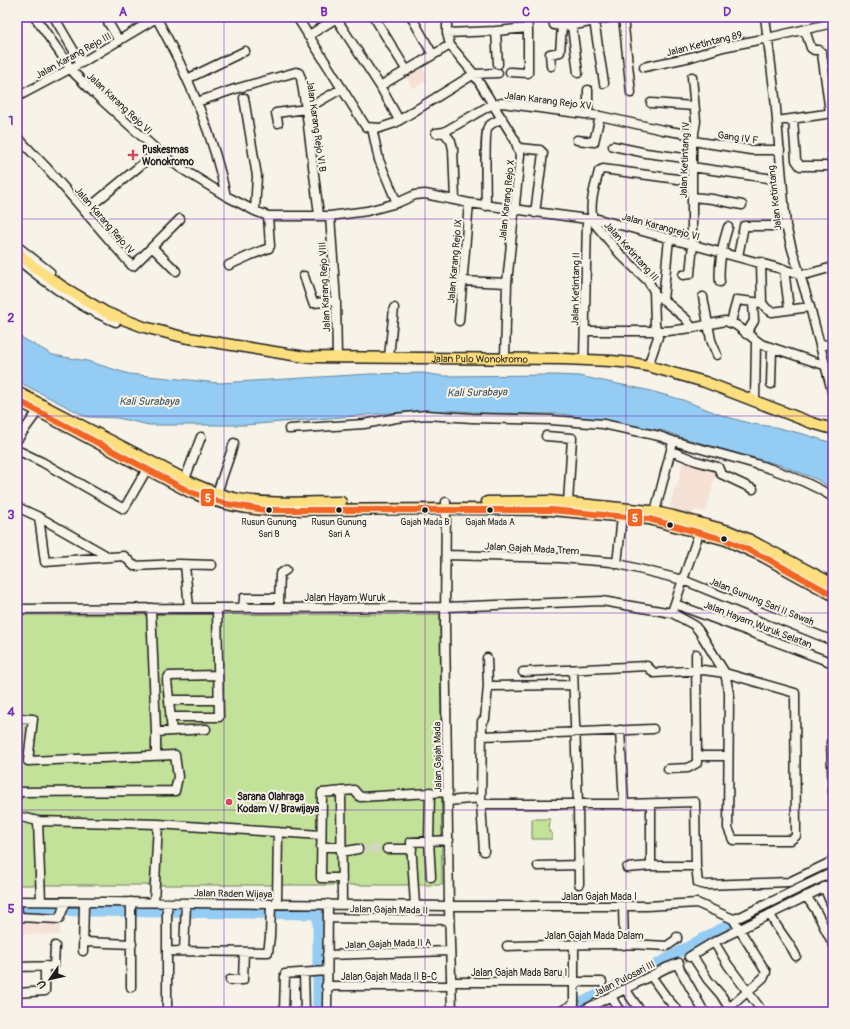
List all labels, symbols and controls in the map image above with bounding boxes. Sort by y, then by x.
text: A [119,4,128,20]
text: B [320,4,328,20]
text: C [522,4,530,20]
text: D [723,4,731,20]
street label: Jalan Ketintang 89 [665,29,743,59]
street label: Jalan Karang Rejo III [34,30,113,82]
street label: Jalan Karang Rejo VI [84,70,154,137]
street label: Jalan Karang Rejo VI B [304,79,328,173]
street label: Jalan Karang Rejo XV [504,90,592,112]
text: 1 [8,113,14,129]
street label: Jalan Ketintang IV [678,122,692,198]
street label: Gang IV F [717,129,759,147]
place label: Puskesmas Wonokromo [142,144,195,168]
marker: Puskesmas Wonokromo [127,149,139,161]
street label: Jalan Karang Rejo X [497,159,517,241]
street label: Jalan Ketintang [766,165,784,231]
street label: Jalan Karang Rejo IV [72,185,137,257]
street label: Jalan Karangrejo VI [620,211,701,243]
street label: Jalan Karang Rejo IX [445,218,465,304]
street label: Jalan Ketintang III [601,219,661,284]
street label: Jalan Karang Rejo VIII [317,241,333,332]
street label: Jalan Ketintang II [569,252,583,326]
text: 2 [7,310,15,326]
street label: Jalan Pulo Wonokromo [431,353,528,366]
water label: Kali Surabaya [447,385,508,400]
water label: Kali Surabaya [119,395,180,408]
line badge: 5 [200,488,215,507]
text: 5 [205,492,211,505]
marker: Rusun Gunung Sari B [264,505,274,515]
marker: Rusun Gunung Sari A [334,505,344,515]
marker: Gajah Mada B [420,505,430,515]
marker: Gajah Mada A [485,505,495,515]
text: 3 [7,507,15,523]
line badge: 5 [627,508,643,527]
text: 5 [632,512,638,525]
place label: Rusun Gunung Sari B [242,517,297,540]
place label: Rusun Gunung Sari A [312,517,367,540]
place label: Gajah Mada B [401,517,449,528]
place label: Gajah Mada A [465,517,515,528]
unlabelled marker [665,520,675,530]
unlabelled marker [719,534,729,544]
street label: Jalan Gajah Mada Trem [484,541,580,557]
street label: Jalan Gunung Sari II Sawah [708,575,816,629]
street label: Jalan Hayam Wuruk [304,592,386,604]
street label: Jalan Hayam Wuruk Selatan [702,599,814,651]
text: 4 [7,704,15,720]
street label: Jalan Gajah Mada [431,721,445,792]
place label: Sarana Olahraga Kodam V/ Brawijaya [237,791,320,815]
marker: Sarana Olahraga Kodam V/ Brawijaya [224,797,234,807]
street label: Jalan Raden Wijaya [194,887,273,901]
street label: Jalan Gajah Mada I [561,891,637,903]
text: 5 [7,901,15,917]
street label: Jalan Gajah Mada II [350,903,428,917]
street label: Jalan Gajah Mada Dalam [544,930,644,942]
street label: Jalan Gajah Mada II A [344,936,432,952]
street label: Jalan Pulosari III [592,958,657,1000]
north arrow [30,959,70,999]
street label: Jalan Gajah Mada Baru I [471,967,567,979]
street label: Jalan Gajah Mada II B-C [341,971,437,983]
text: U [35,978,50,991]

